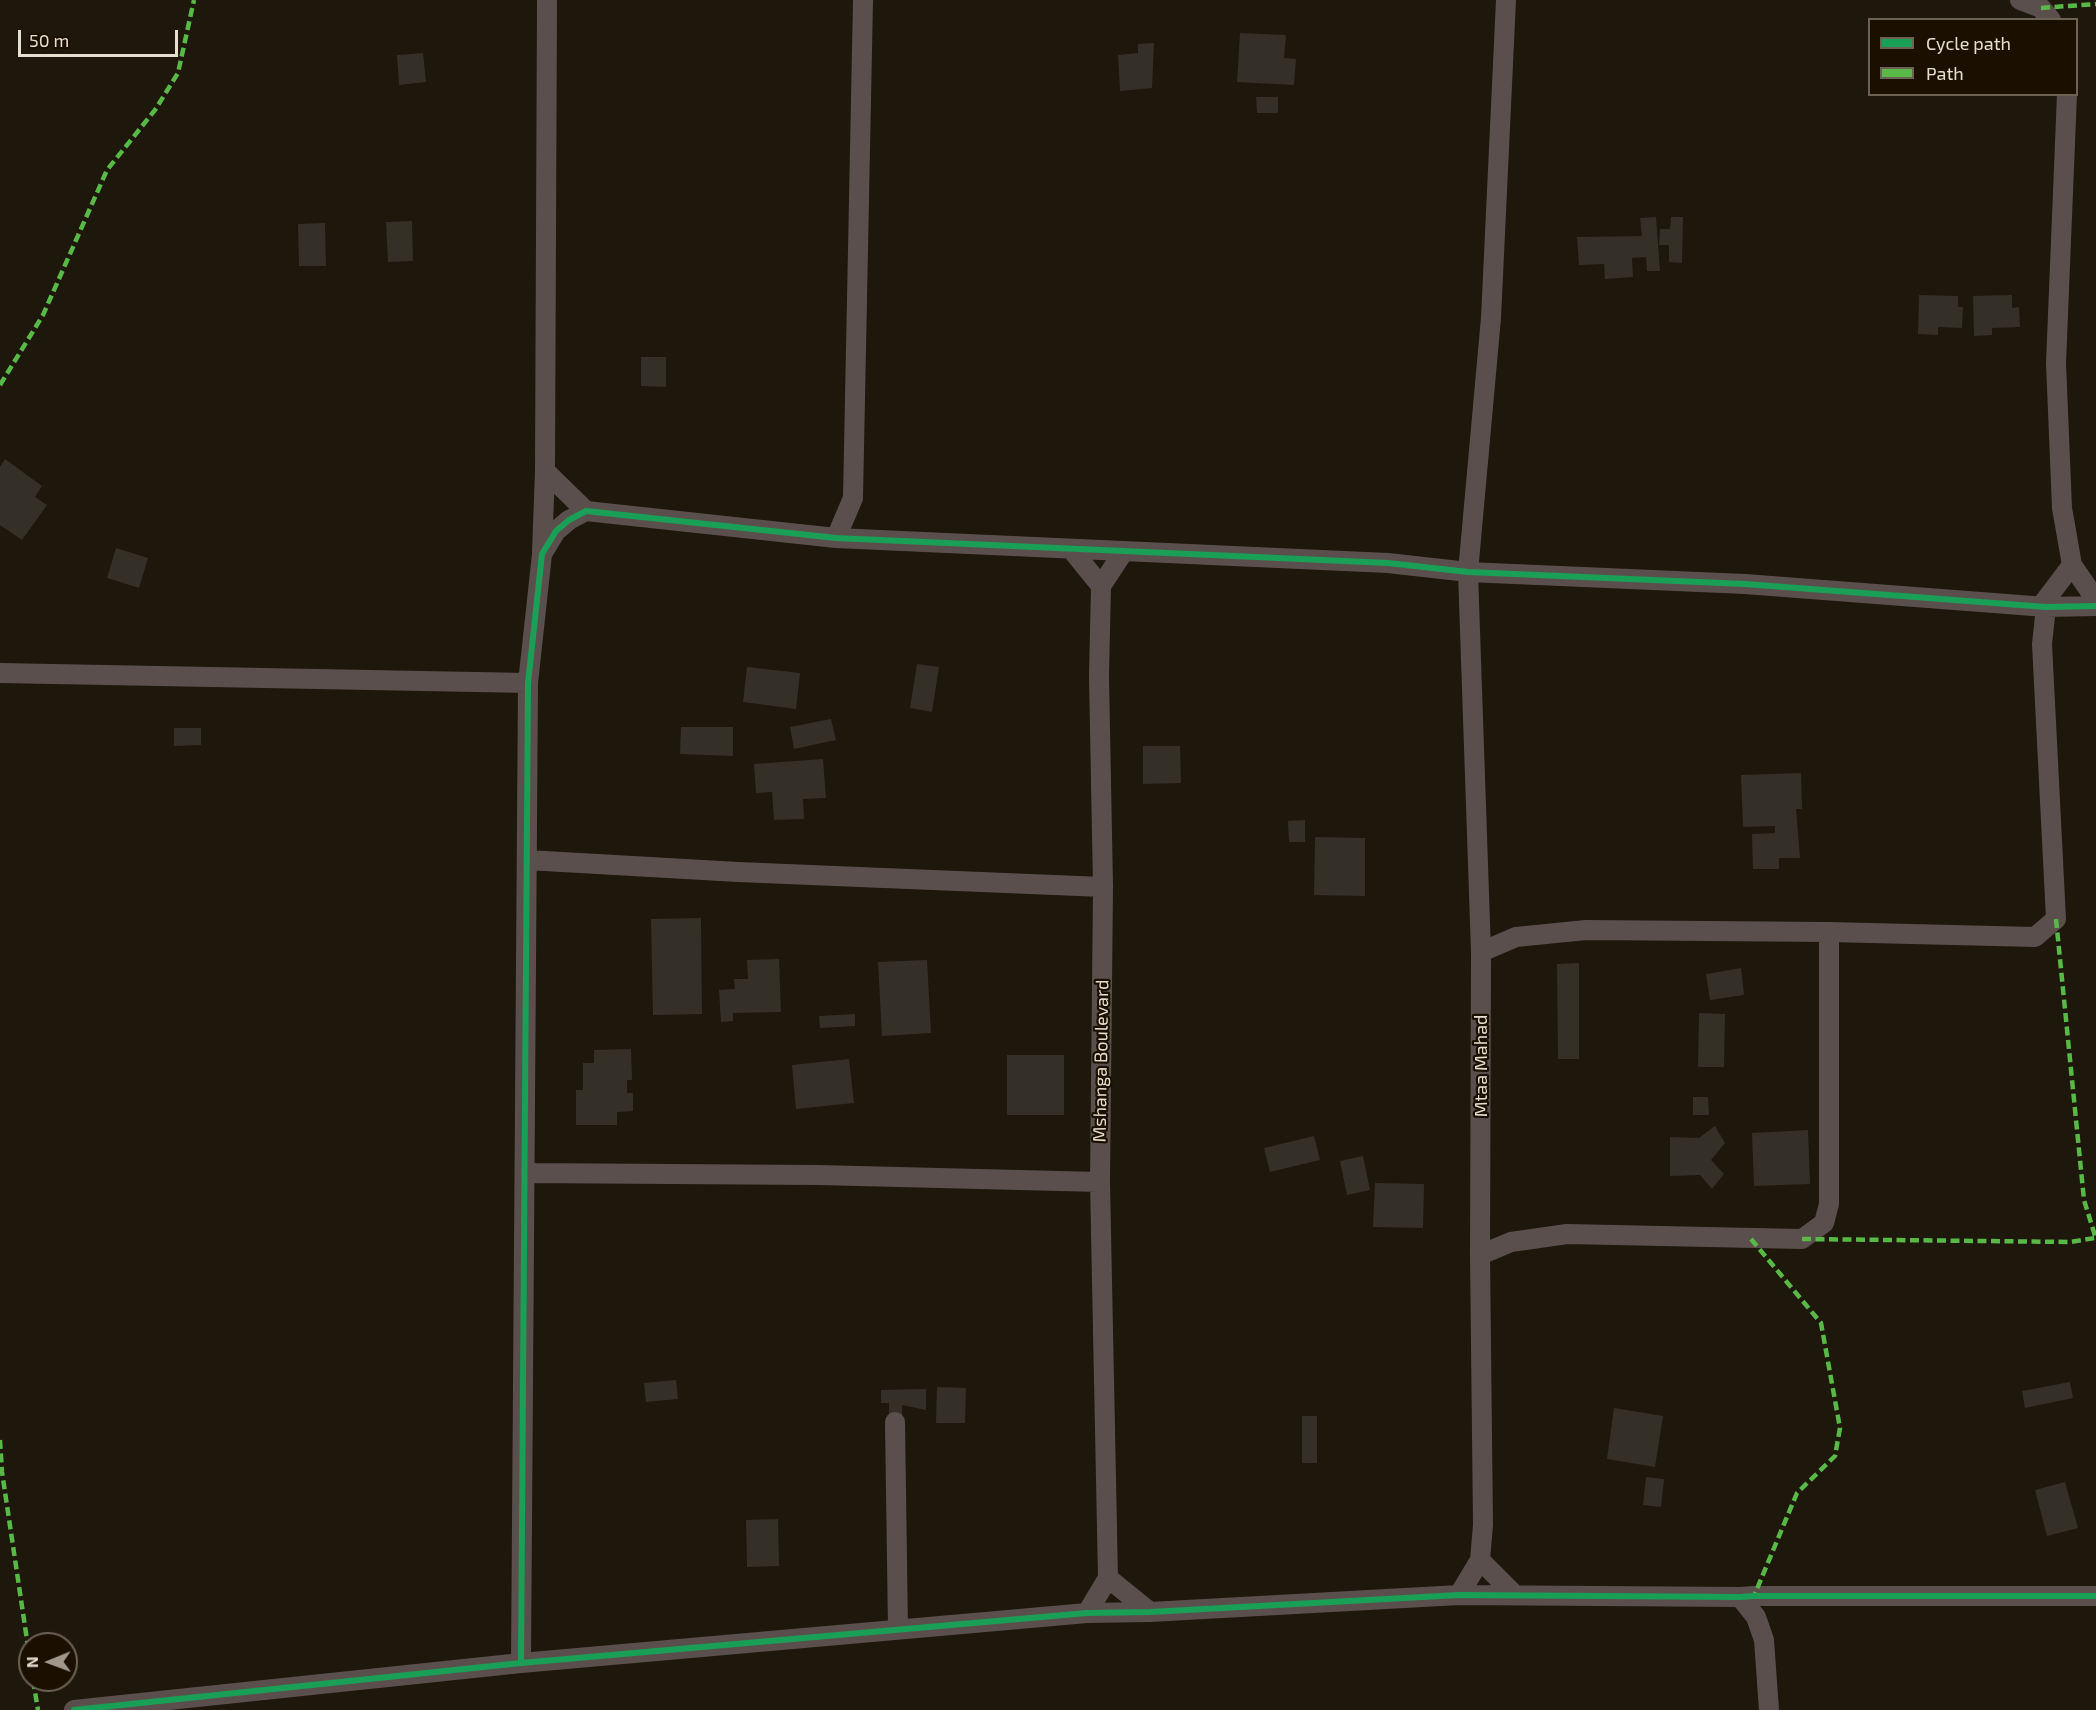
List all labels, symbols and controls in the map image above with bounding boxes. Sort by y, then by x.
scale bar [21,18,182,56]
legend [1868,18,2078,96]
text: 50 m [29,29,69,51]
text: Cycle path [1926,32,2011,54]
text: Path [1926,62,1964,84]
street label: Mshanga Boulevard [1089,979,1113,1143]
street label: Mtaa Mahad [1470,1015,1492,1117]
north arrow [18,1632,78,1692]
text: N [22,1656,41,1668]

